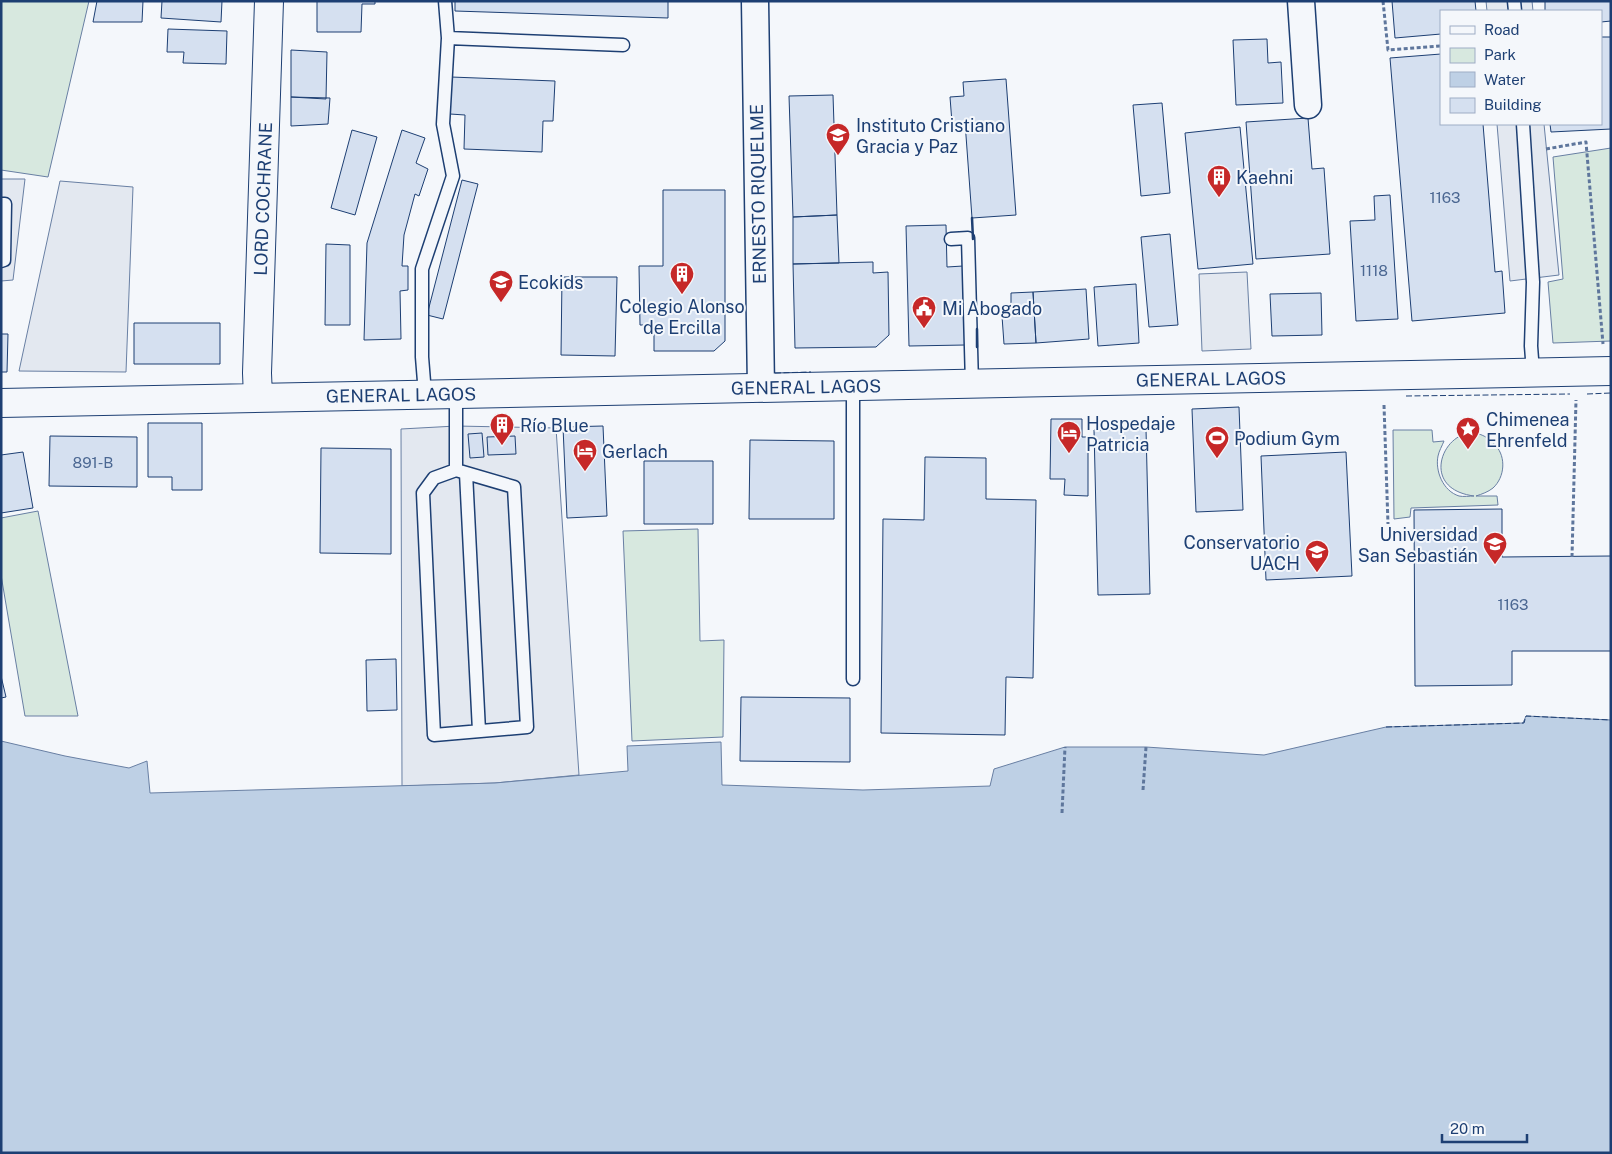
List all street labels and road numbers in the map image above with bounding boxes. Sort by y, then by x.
street label: ERNESTO RIQUELME [746,104,770,284]
street label: LORD COCHRANE [250,122,276,276]
street label: GENERAL LAGOS [1136,367,1286,391]
street label: GENERAL LAGOS [731,375,881,399]
street label: GENERAL LAGOS [326,383,476,407]

